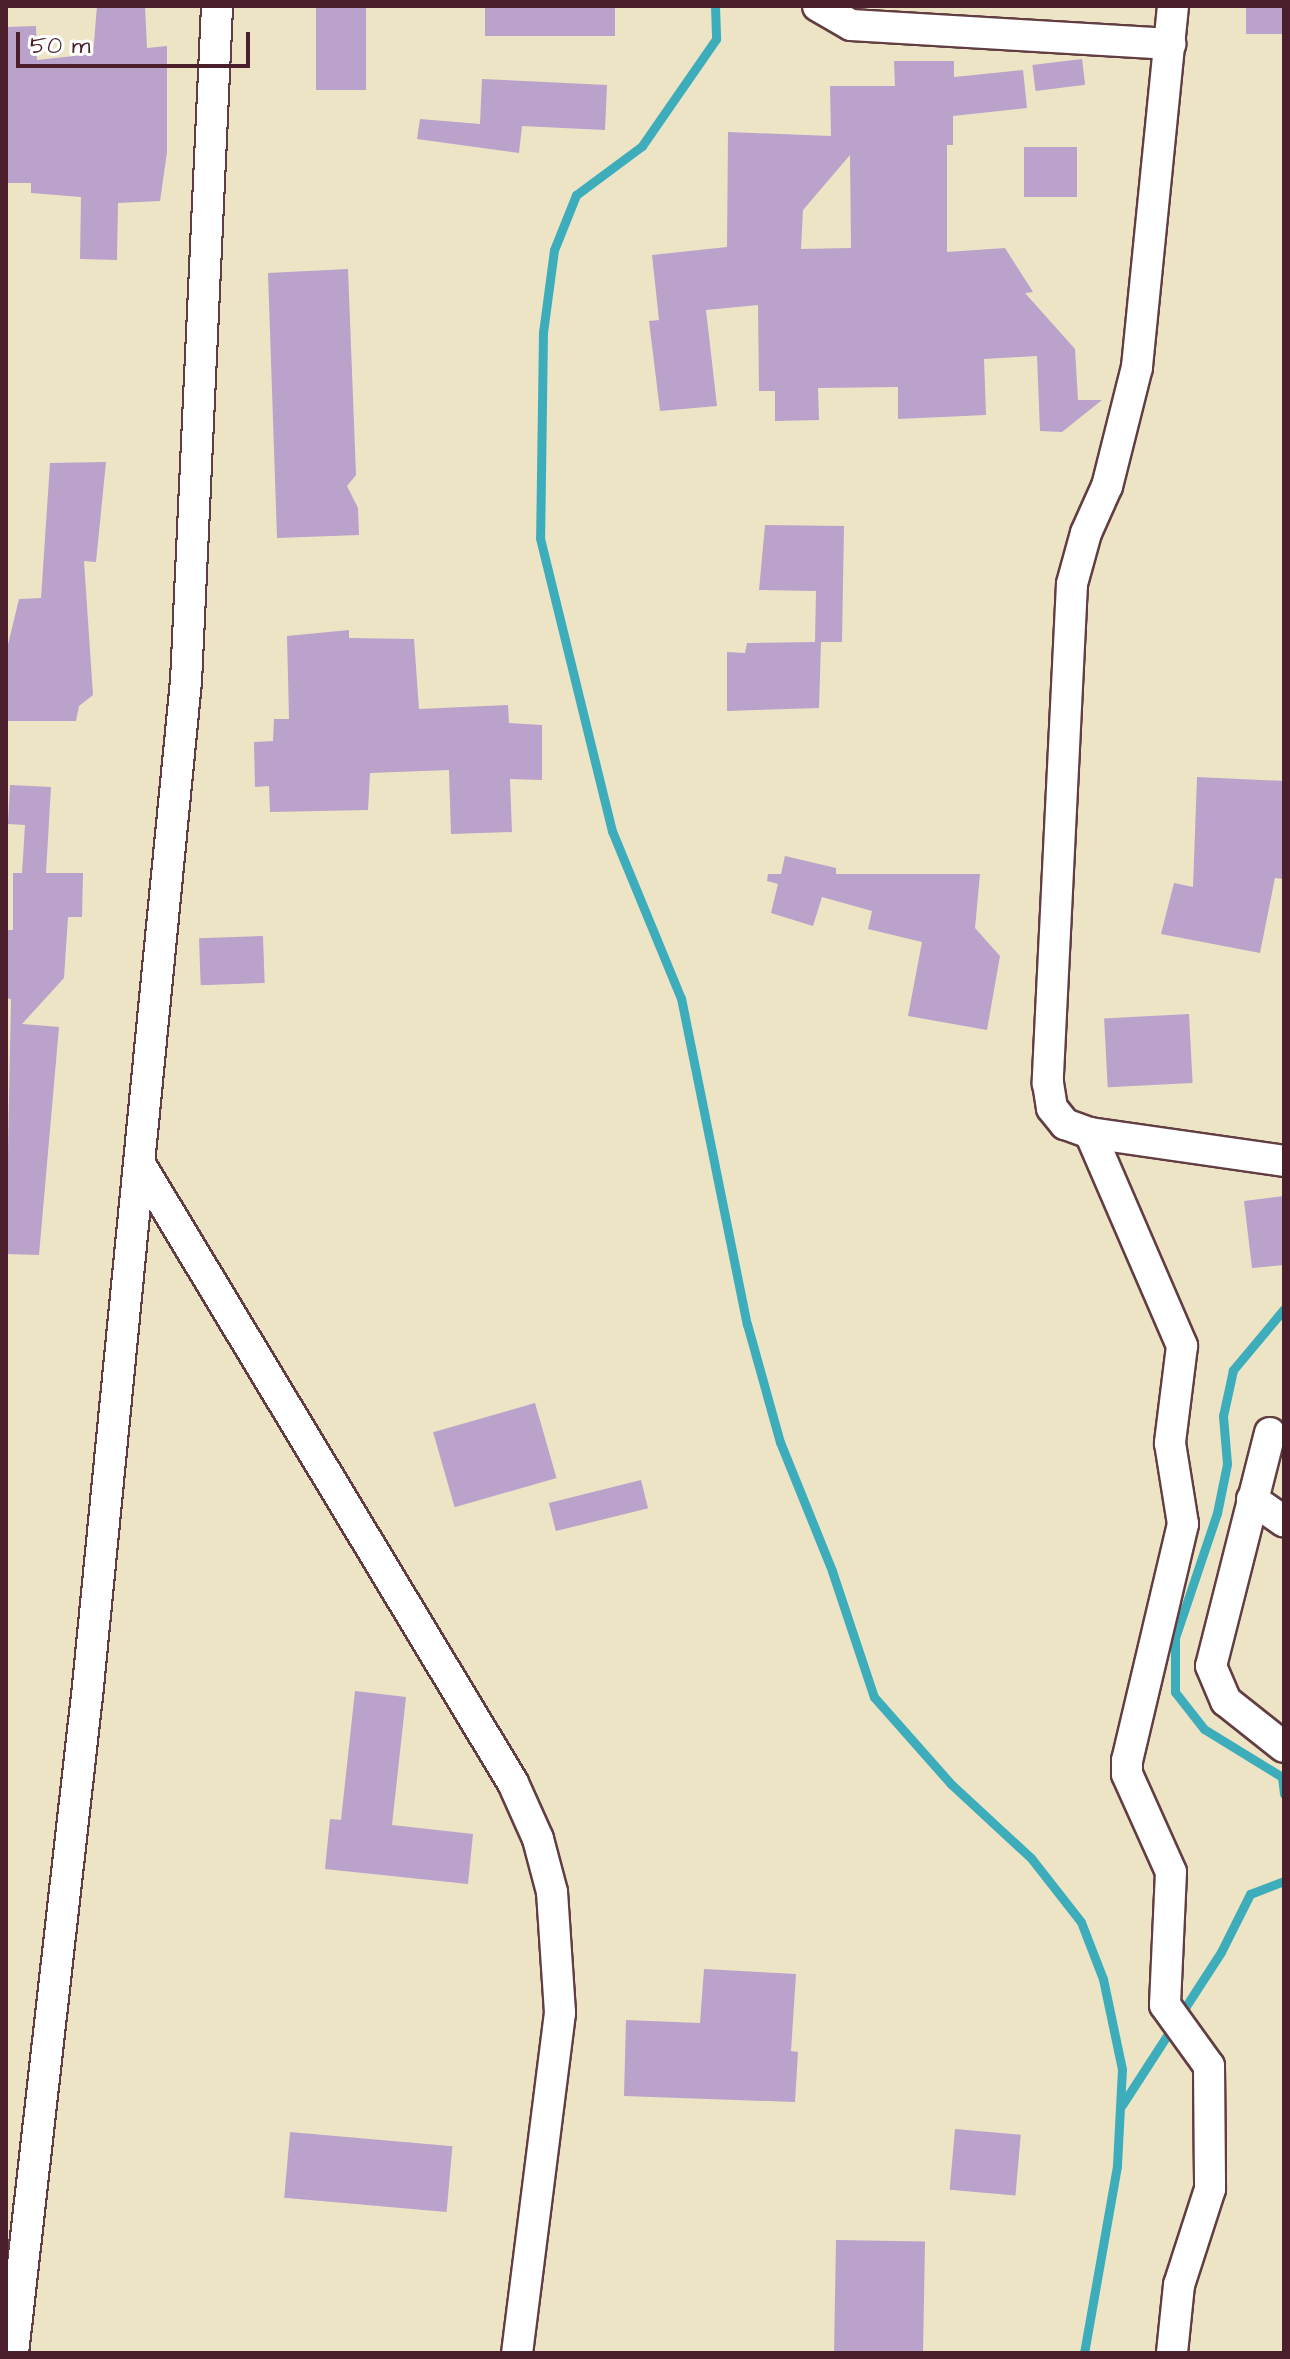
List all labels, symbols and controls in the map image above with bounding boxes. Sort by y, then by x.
scale bar [20,16,254,66]
text: 50 m [30,29,90,63]

